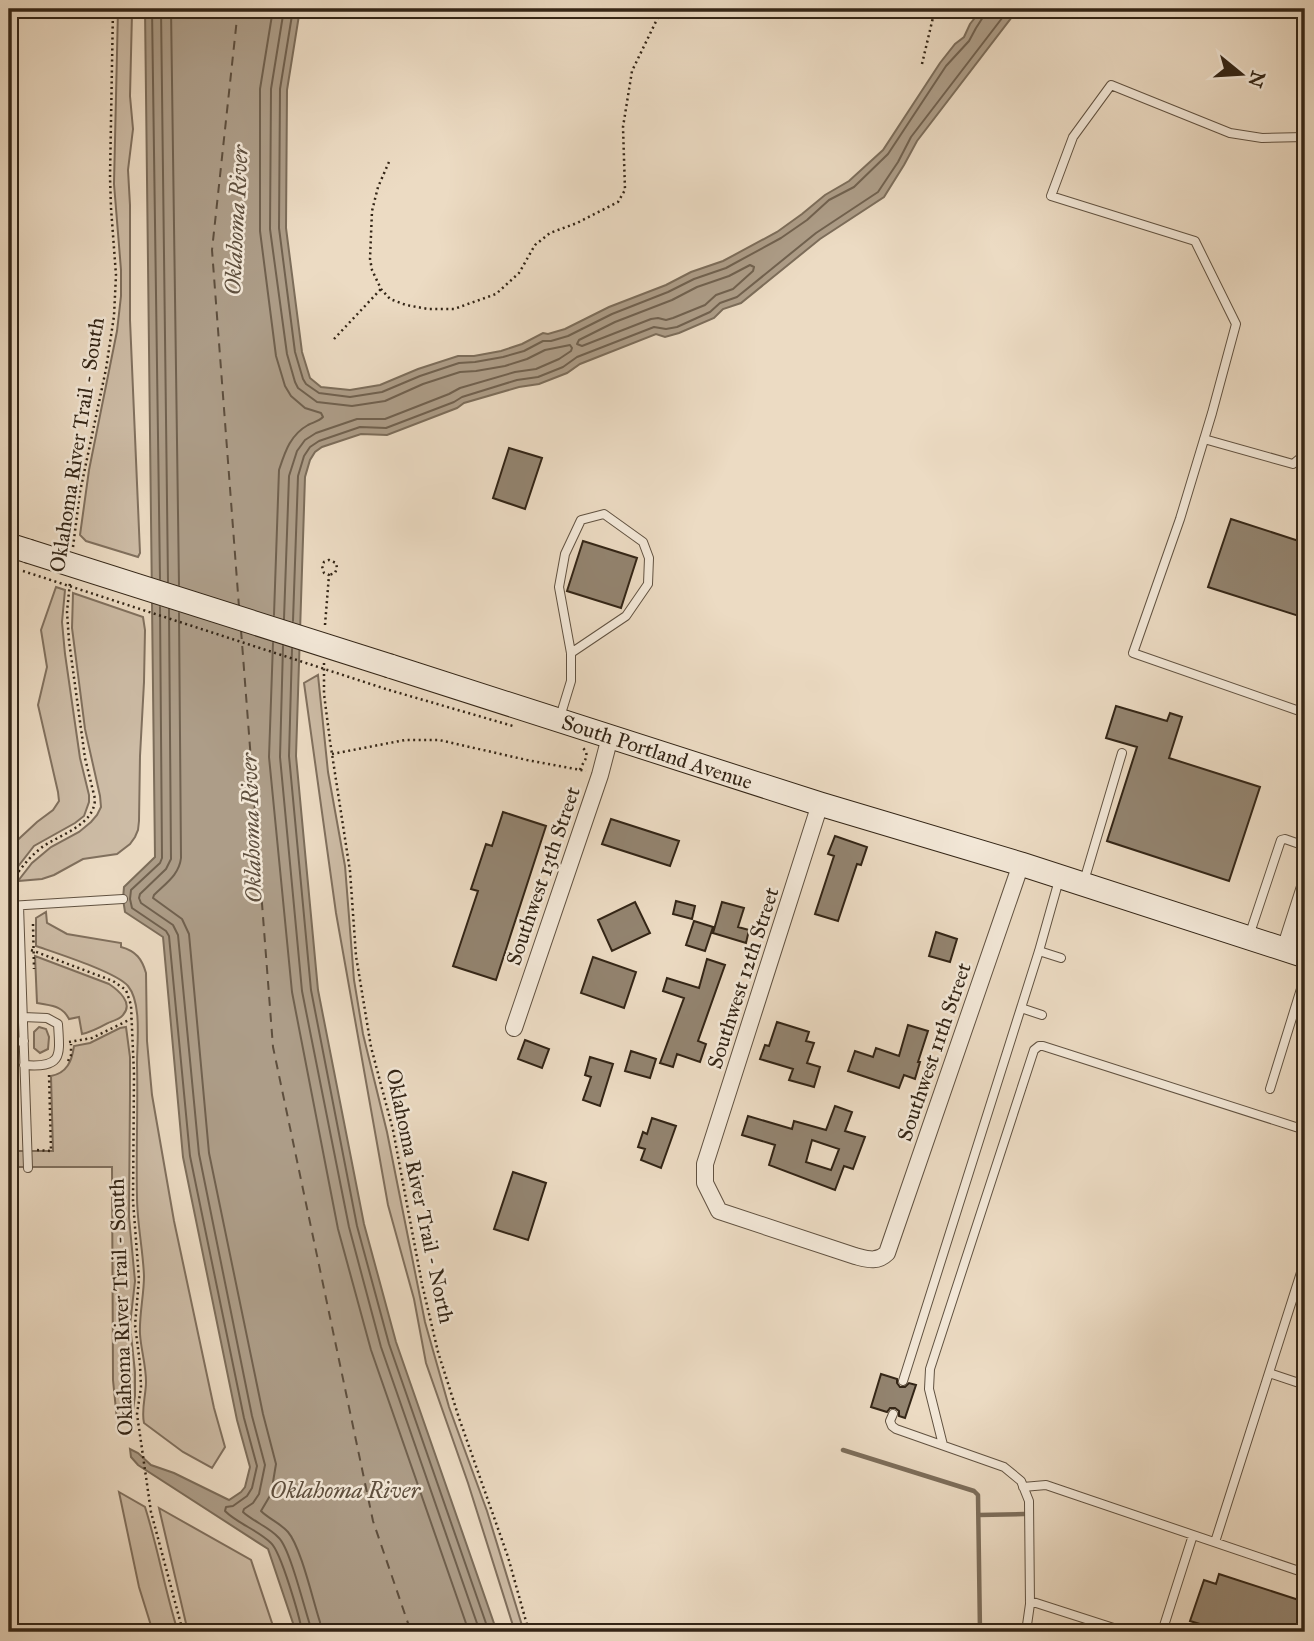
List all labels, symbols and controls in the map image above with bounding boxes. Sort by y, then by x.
north arrow [1206,38,1276,108]
text: N [1243,68,1270,90]
water label: Oklahoma River [218,143,254,296]
street label: Oklahoma River Trail - South [44,315,110,574]
street label: South Portland Avenue [558,709,756,795]
water label: Oklahoma River [234,751,268,903]
street label: Southwest 13th Street [500,783,586,969]
street label: Southwest 12th Street [701,883,785,1072]
street label: Southwest 11th Street [891,959,977,1145]
street label: Oklahoma River Trail - North [380,1066,460,1326]
street label: Oklahoma River Trail - South [104,1177,138,1436]
water label: Oklahoma River [270,1476,421,1504]

